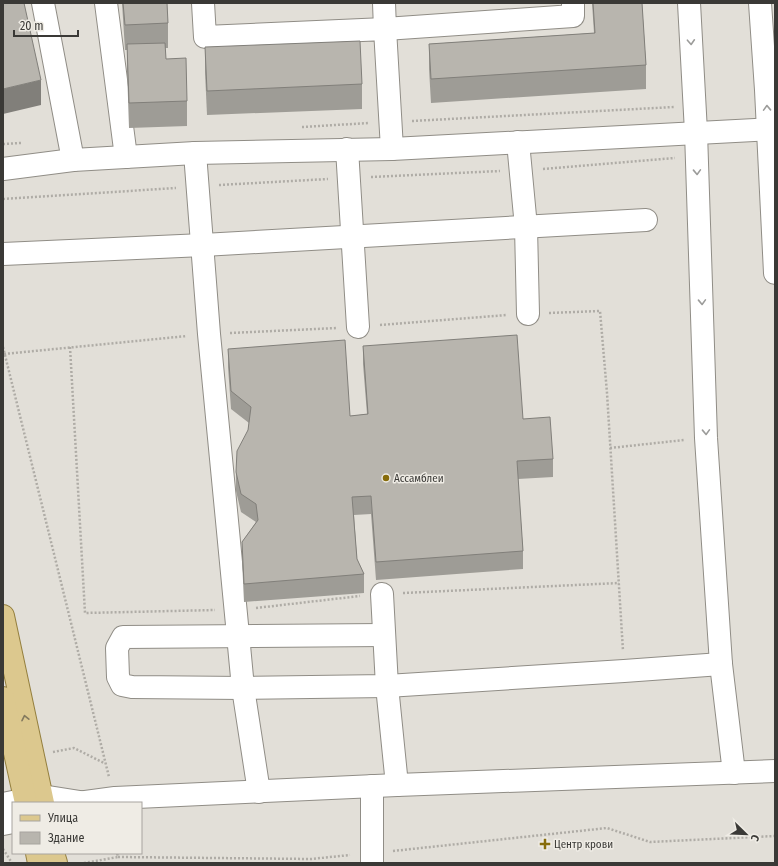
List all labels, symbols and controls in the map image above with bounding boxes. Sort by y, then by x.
scale bar [14,12,78,38]
text: 20 m [20,19,44,33]
one-way arrow [687,39,696,45]
one-way arrow [762,105,771,111]
one-way arrow [693,169,701,175]
one-way arrow [697,299,706,305]
one-way arrow [702,429,710,435]
place label: Ассамблеи [394,472,444,485]
marker: Ассамблеи [381,473,391,483]
one-way arrow [22,715,30,721]
legend [12,802,142,854]
text: Улица [47,811,78,825]
north arrow [726,814,766,854]
text: Здание [48,831,84,845]
text: С [748,833,762,843]
marker: Центр крови [539,838,551,850]
place label: Центр крови [554,838,613,851]

